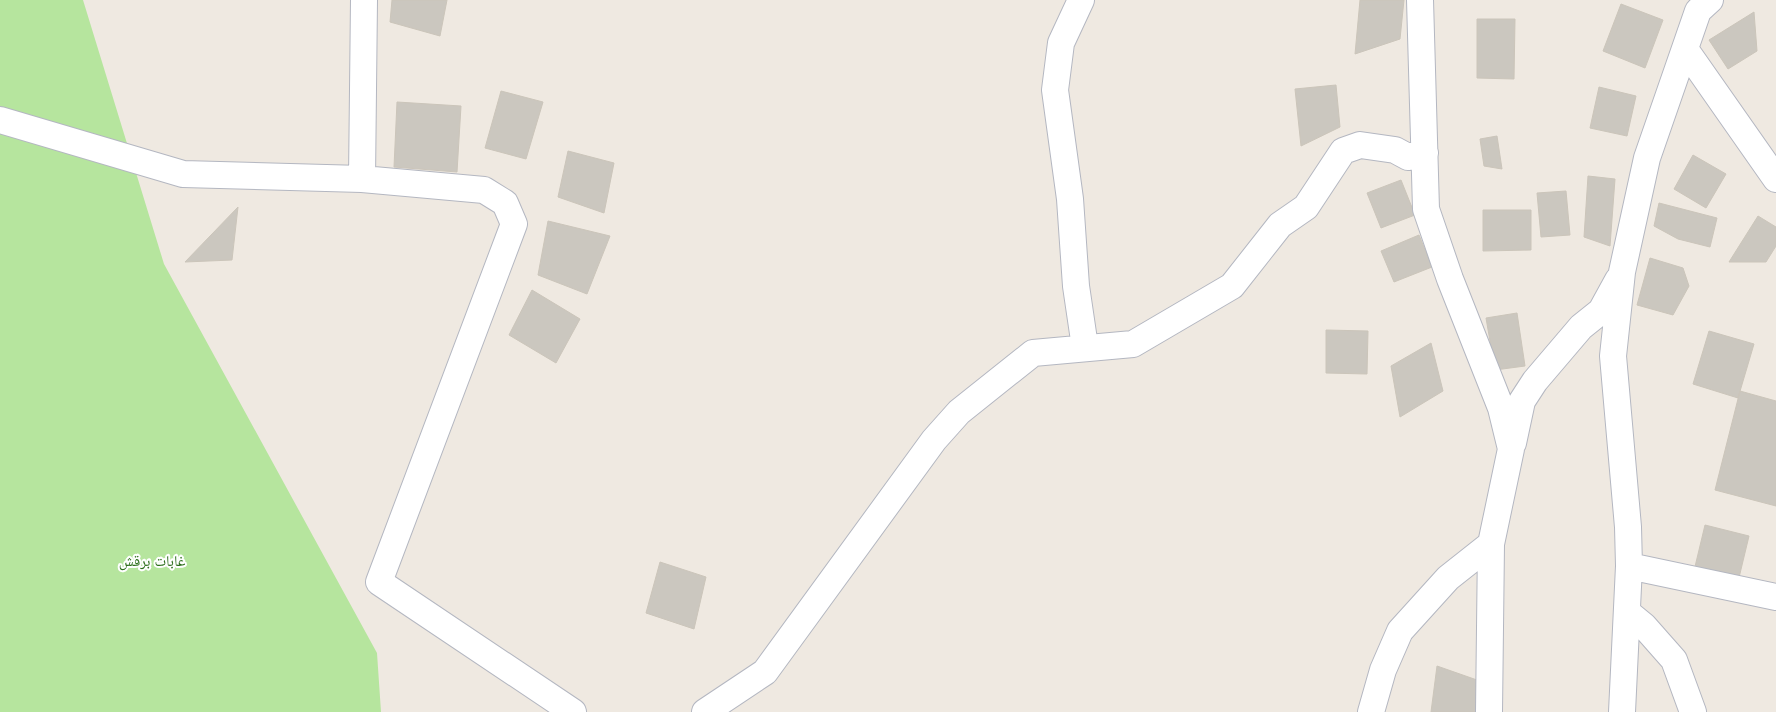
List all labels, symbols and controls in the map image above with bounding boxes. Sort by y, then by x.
park label: غابات برقش [119,551,186,571]

